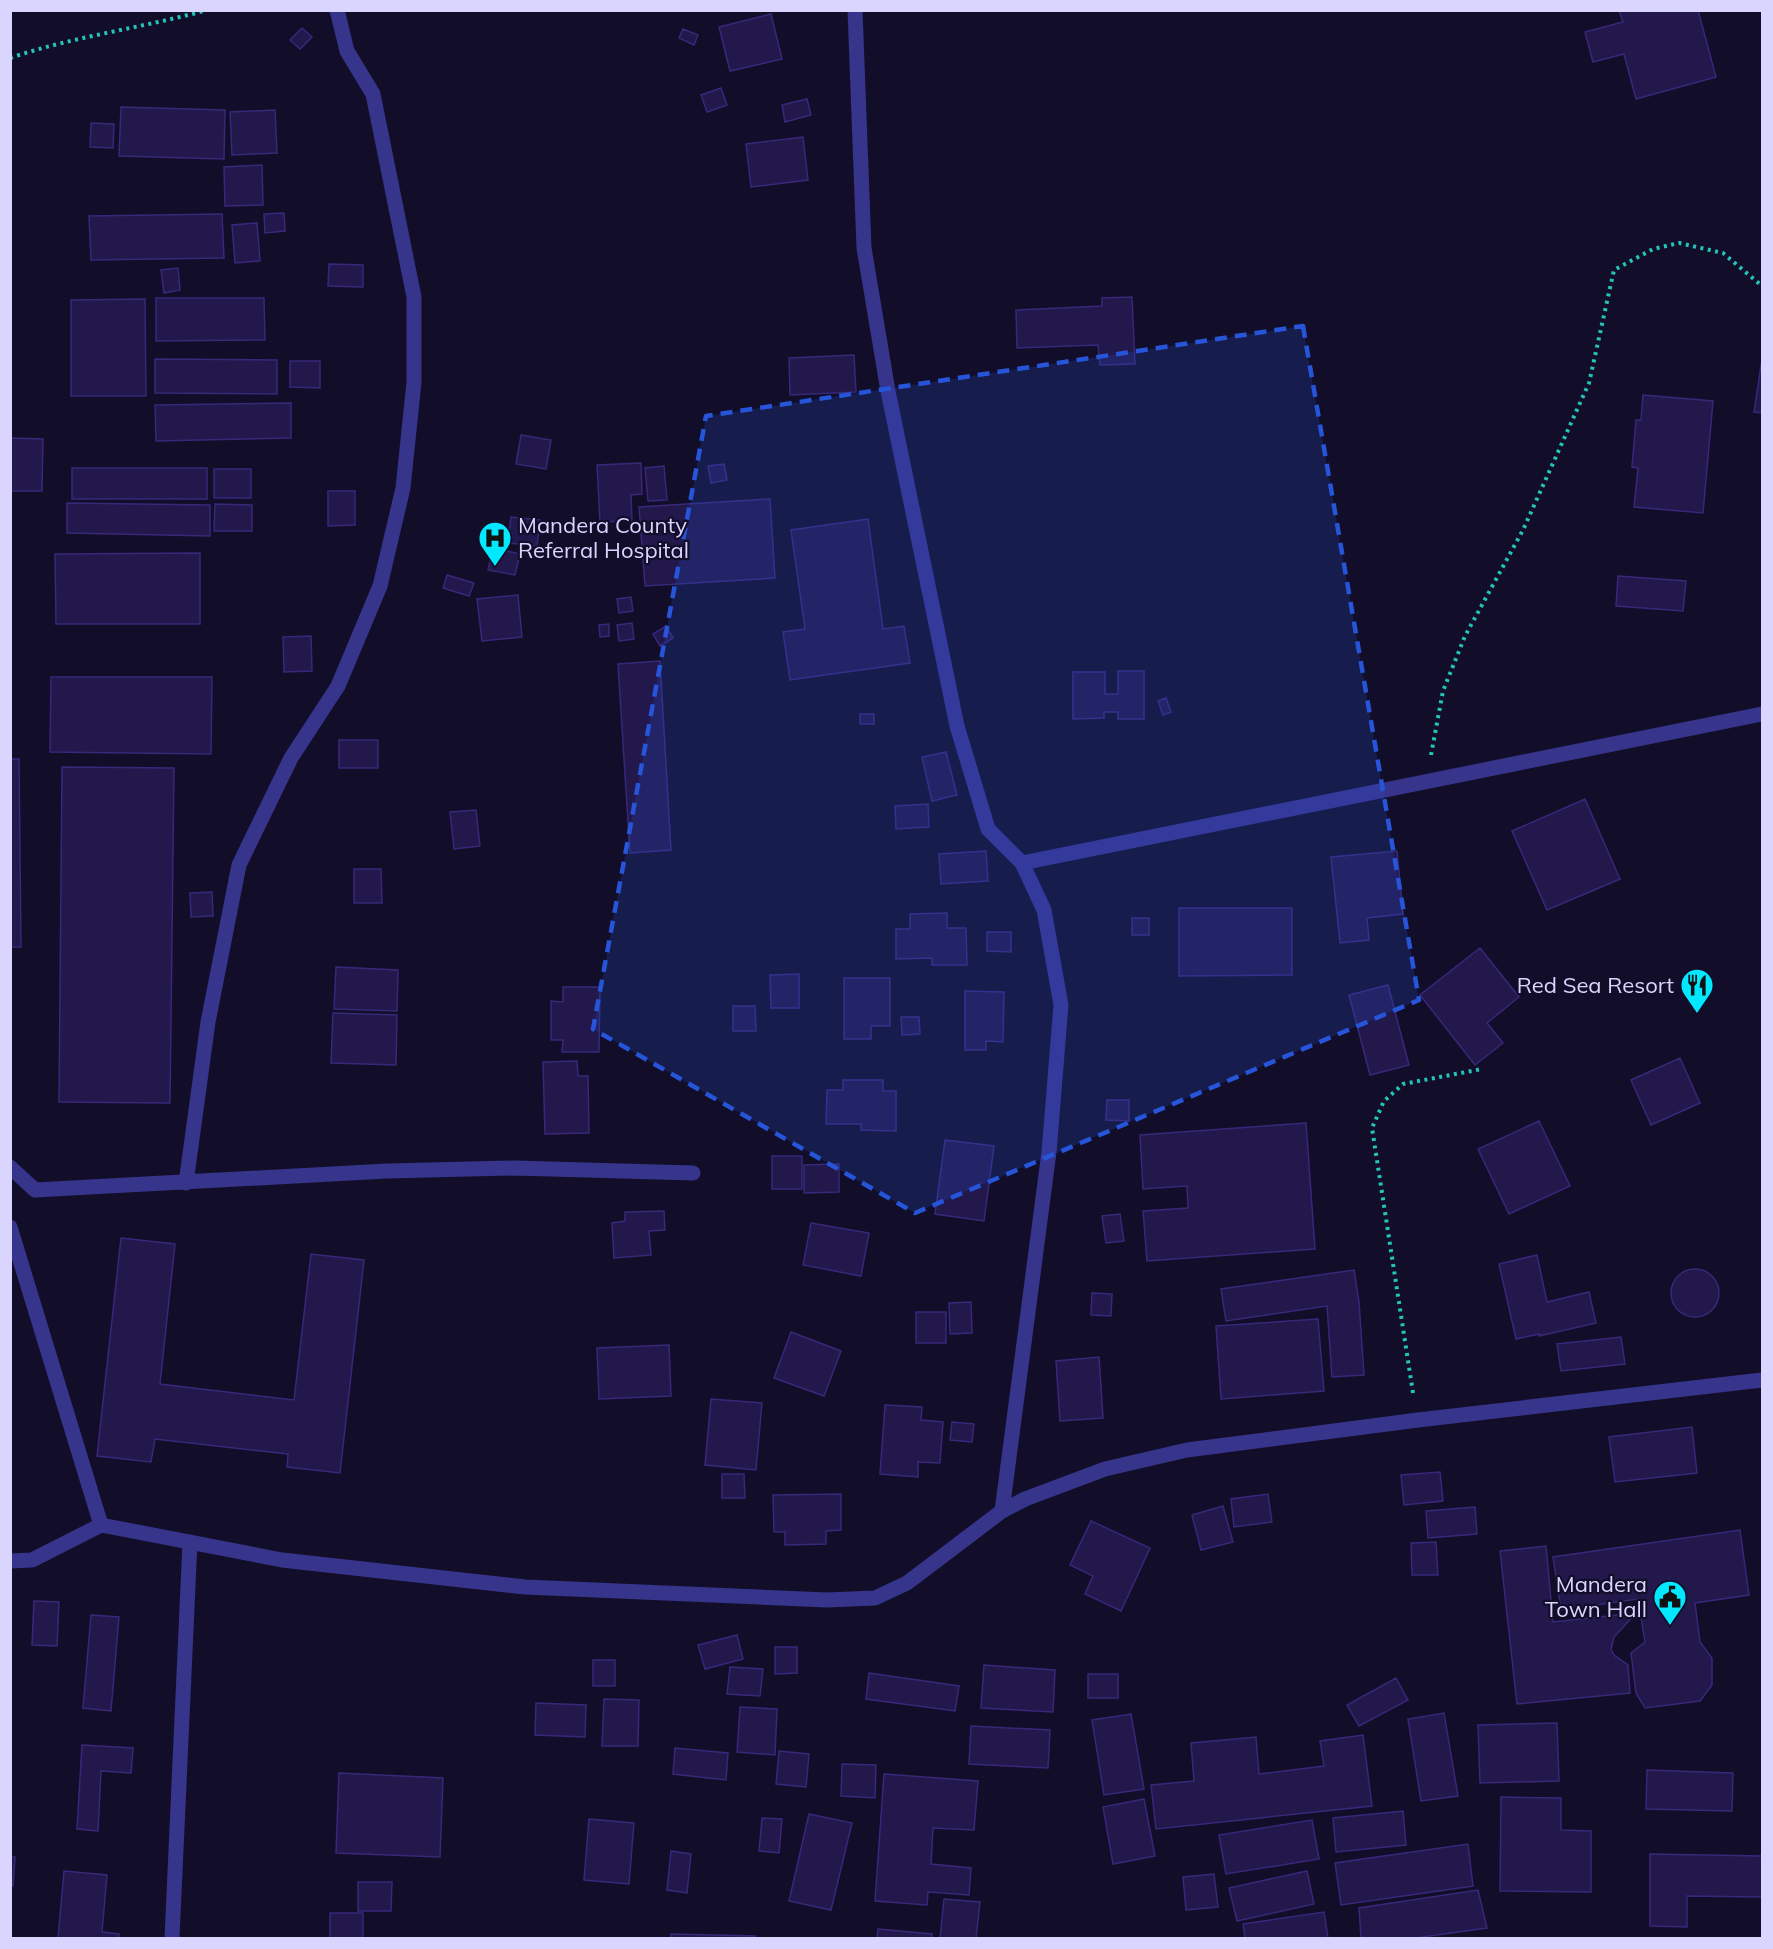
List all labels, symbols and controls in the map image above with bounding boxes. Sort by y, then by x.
place label: Mandera County Referral Hospital [518,511,689,564]
hospital icon: Mandera County Referral Hospital [477,520,513,567]
restaurant icon: Red Sea Resort [1679,967,1715,1014]
place label: Red Sea Resort [1517,971,1674,999]
place label: Mandera Town Hall [1545,1570,1647,1623]
public building icon: Mandera Town Hall [1652,1579,1688,1626]

